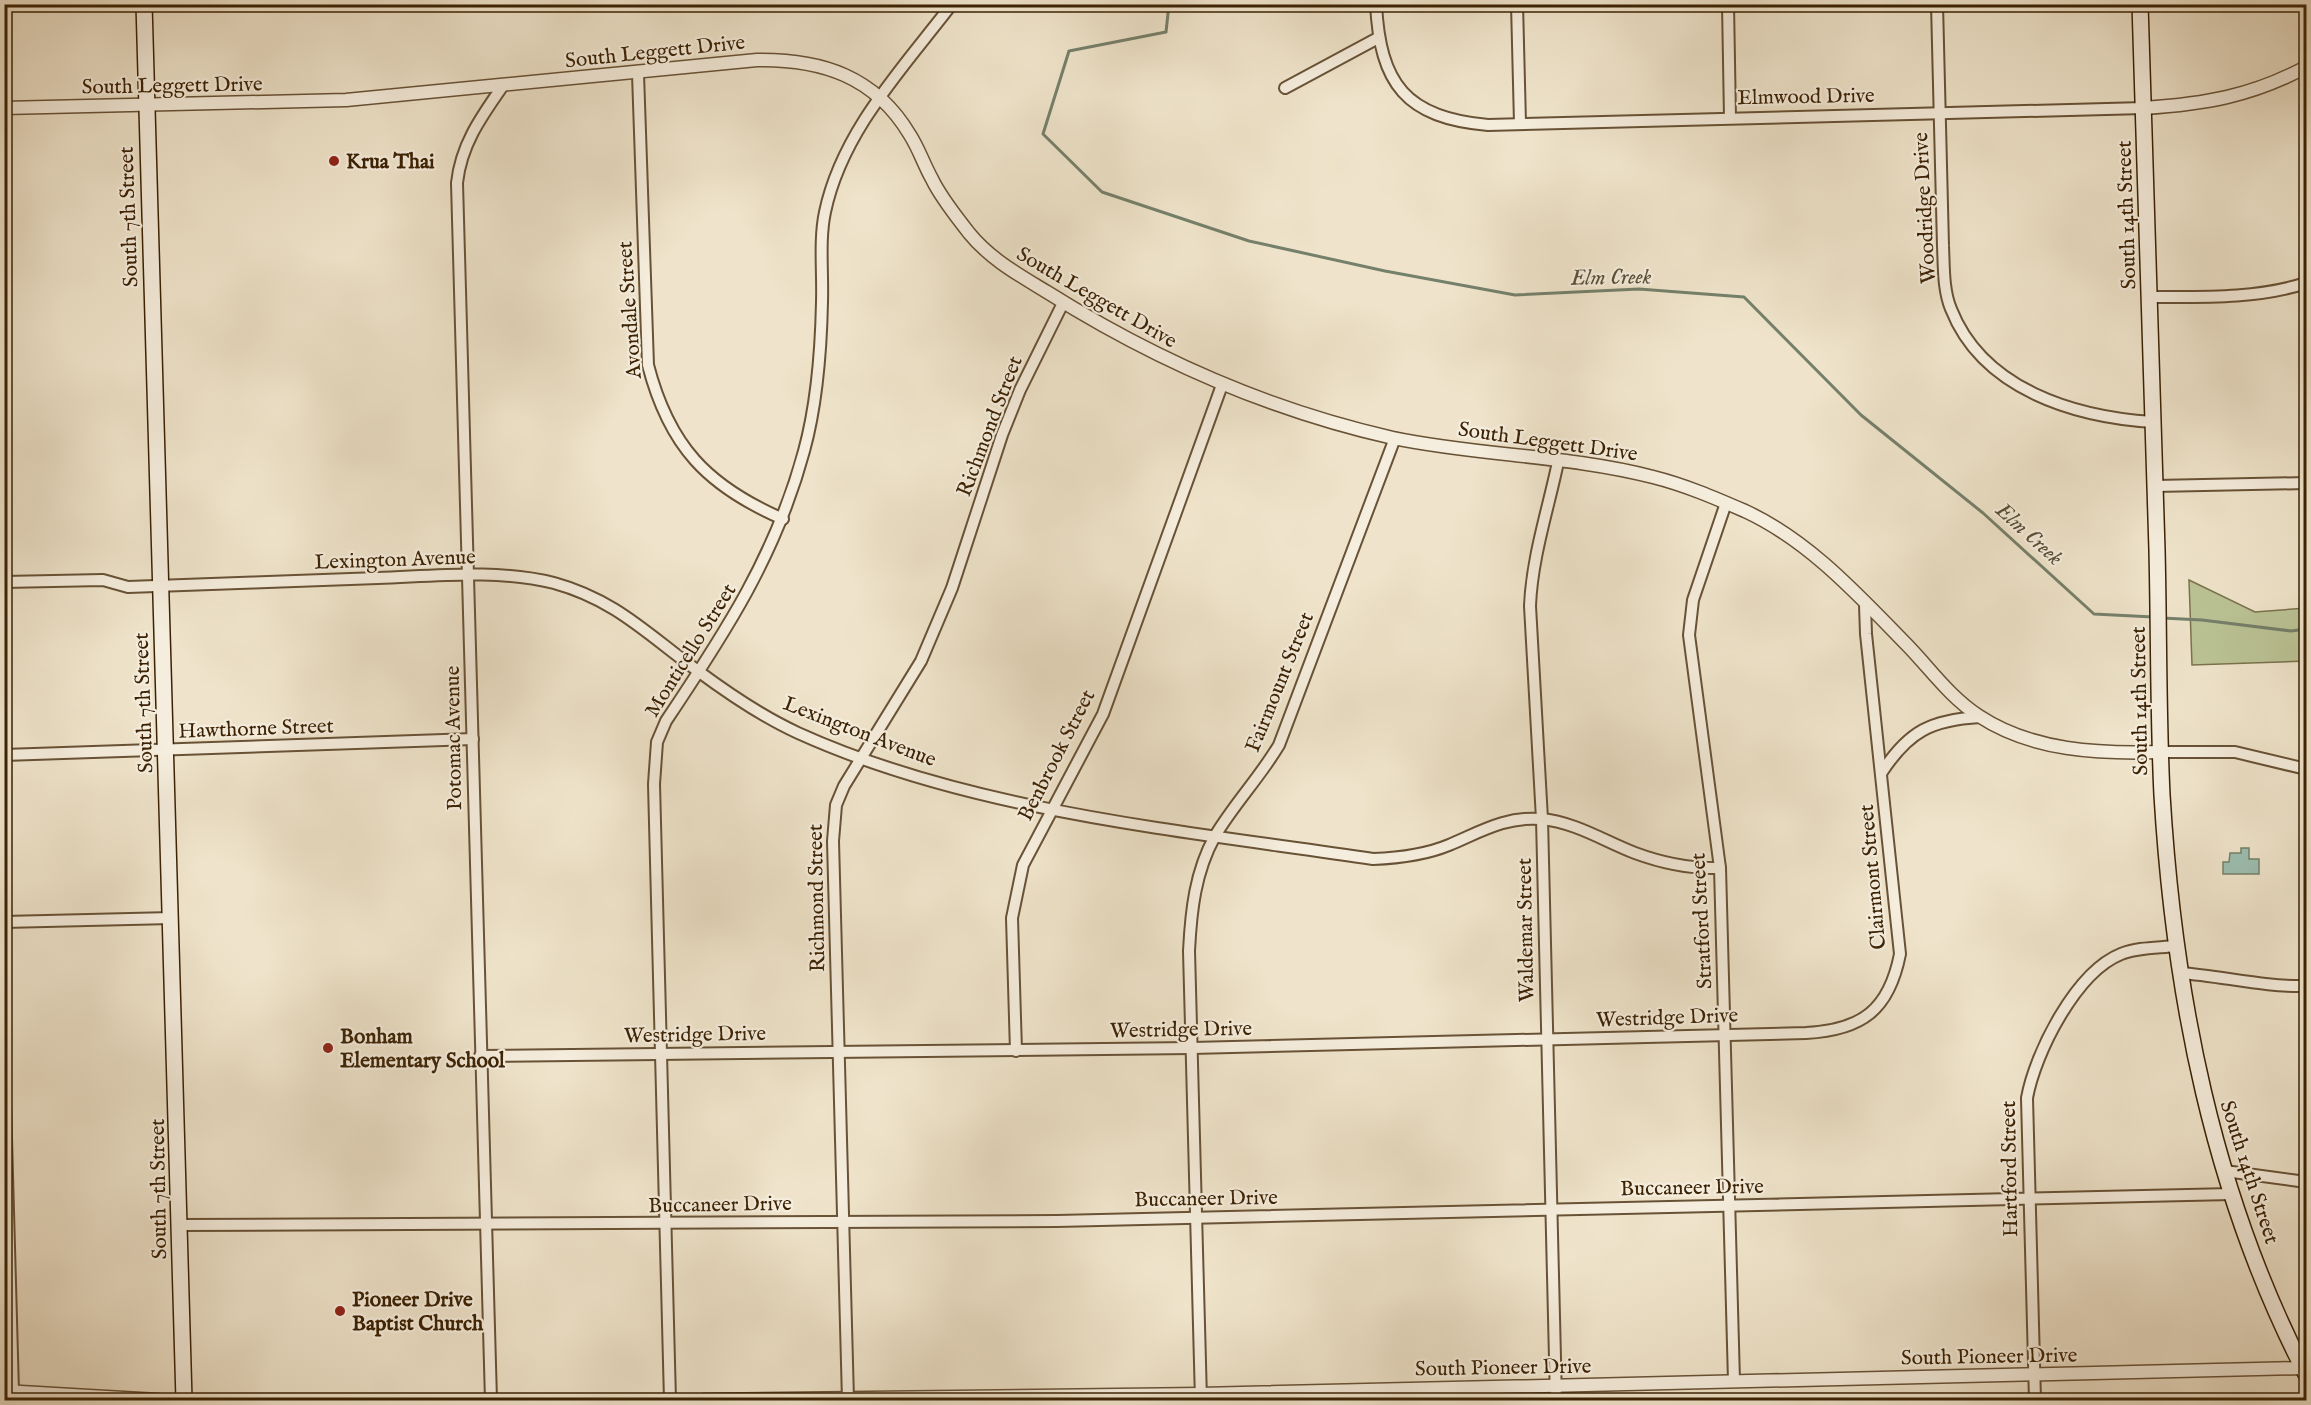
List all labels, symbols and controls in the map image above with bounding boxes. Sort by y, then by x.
street label: South Leggett Drive [564,30,747,75]
street label: South Leggett Drive [81,71,263,102]
street label: Elmwood Drive [1737,83,1875,112]
street label: Woodridge Drive [1908,131,1943,284]
street label: South 14th Street [2111,140,2144,290]
street label: South 7th Street [114,146,145,288]
place label: Krua Thai [346,149,435,176]
marker: Krua Thai [327,154,341,168]
street label: Avondale Street [612,240,649,380]
street label: South Leggett Drive [1011,241,1182,355]
water label: Elm Creek [1569,263,1652,293]
street label: Richmond Street [951,353,1030,501]
street label: South Leggett Drive [1456,417,1640,468]
water label: Elm Creek [1988,496,2068,572]
street label: Lexington Avenue [314,544,477,577]
street label: Monticello Street [639,579,743,723]
street label: Fairmount Street [1240,609,1321,757]
street label: South 14th Street [2126,626,2155,776]
street label: South 7th Street [129,632,160,774]
street label: Potomac Avenue [440,665,469,810]
street label: Benbrook Street [1013,685,1102,826]
street label: Lexington Avenue [779,691,940,774]
street label: Hawthorne Street [178,713,334,746]
street label: Clairmont Street [1854,803,1893,951]
street label: Richmond Street [803,824,832,972]
street label: Stratford Street [1685,852,1720,990]
street label: Waldemar Street [1512,858,1541,1002]
street label: Westridge Drive [1596,1003,1739,1034]
street label: Westridge Drive [1110,1016,1253,1045]
street label: Westridge Drive [624,1021,767,1050]
place label: Bonham Elementary School [340,1024,506,1075]
marker: Bonham Elementary School [321,1041,335,1055]
street label: South 14th Street [2213,1097,2284,1248]
street label: Hartford Street [1996,1101,2025,1237]
street label: South 7th Street [145,1118,174,1260]
street label: Buccaneer Drive [1620,1174,1764,1203]
street label: Buccaneer Drive [1134,1185,1278,1214]
street label: Buccaneer Drive [648,1191,792,1220]
place label: Pioneer Drive Baptist Church [352,1287,484,1338]
marker: Pioneer Drive Baptist Church [333,1304,347,1318]
street label: South Pioneer Drive [1901,1342,2078,1373]
street label: South Pioneer Drive [1415,1353,1592,1384]

